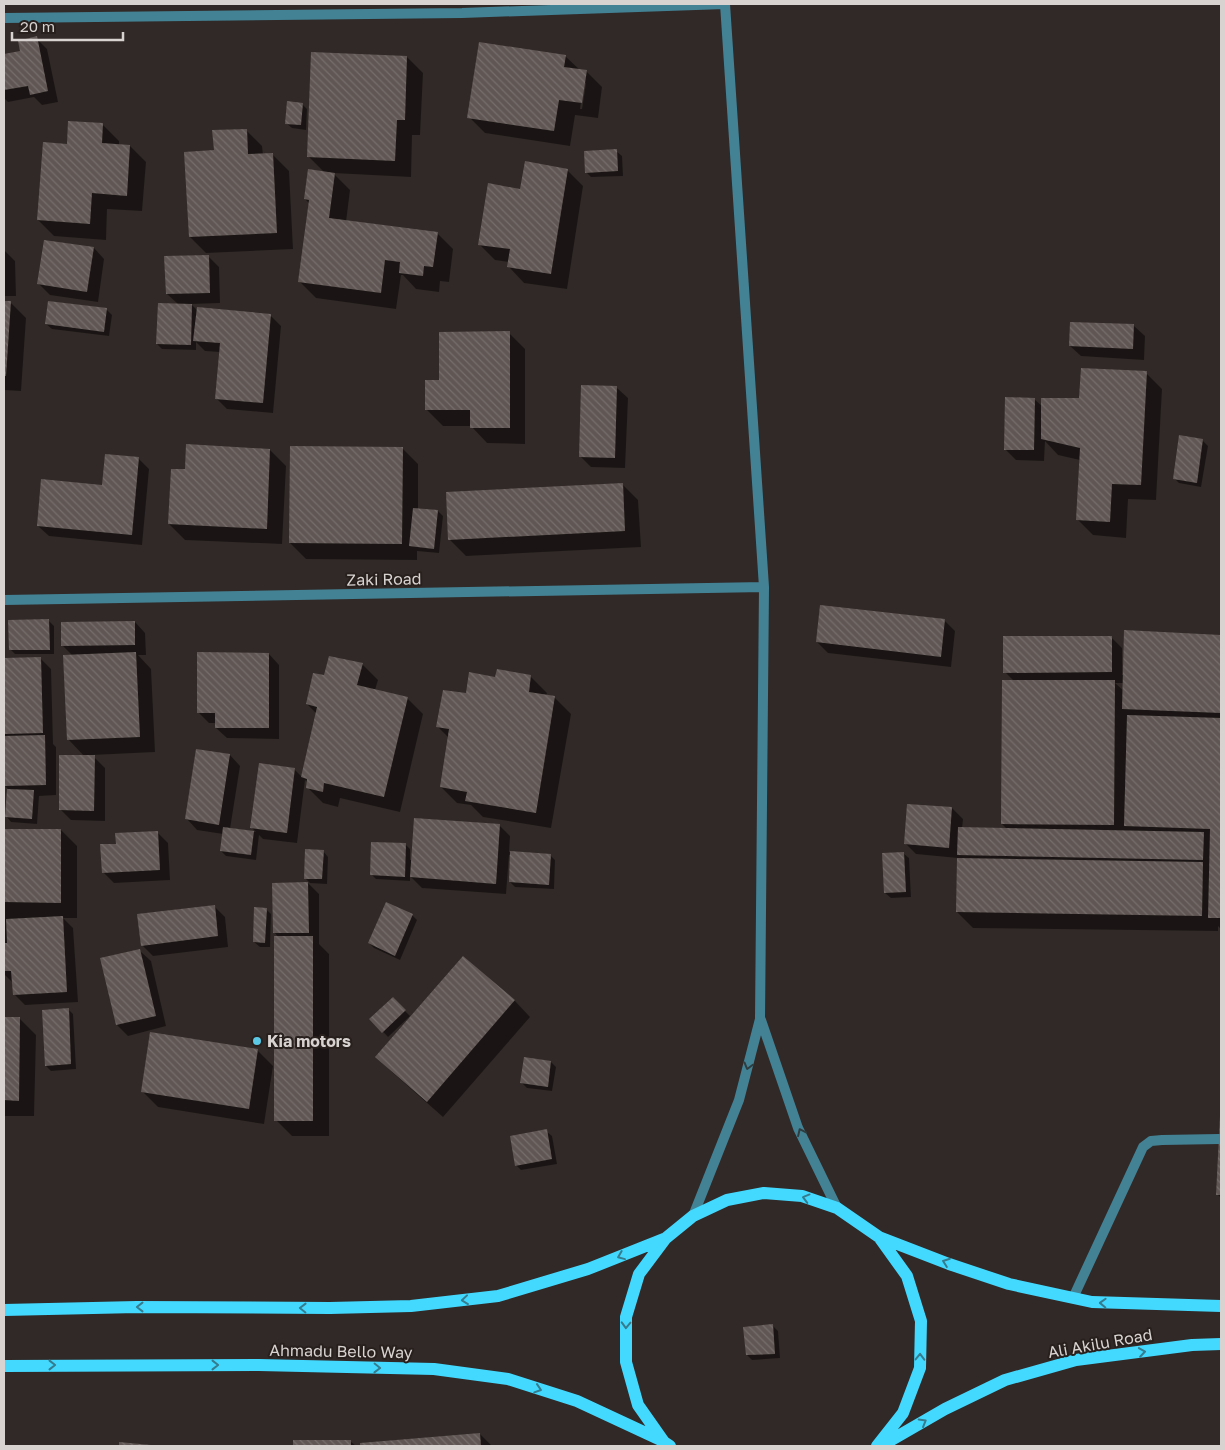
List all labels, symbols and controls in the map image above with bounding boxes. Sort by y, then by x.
scale bar [12,10,124,42]
text: 20 m [20,17,55,35]
street label: Zaki Road [346,568,422,590]
place label: Kia motors [267,1031,351,1051]
marker: Kia motors [251,1035,263,1047]
one-way arrow [743,1062,754,1071]
one-way arrow [796,1128,807,1137]
one-way arrow [802,1193,811,1203]
one-way arrow [617,1251,625,1261]
one-way arrow [942,1258,950,1268]
one-way arrow [460,1294,468,1305]
one-way arrow [1098,1297,1106,1308]
one-way arrow [136,1302,144,1312]
one-way arrow [298,1303,306,1313]
one-way arrow [621,1322,631,1329]
street label: Ali Akilu Road [1046,1324,1154,1362]
street label: Ahmadu Bello Way [269,1340,413,1362]
one-way arrow [1138,1347,1147,1357]
one-way arrow [915,1353,925,1360]
one-way arrow [49,1360,57,1370]
one-way arrow [212,1360,219,1370]
one-way arrow [374,1363,382,1373]
one-way arrow [533,1383,541,1393]
one-way arrow [918,1418,927,1428]

